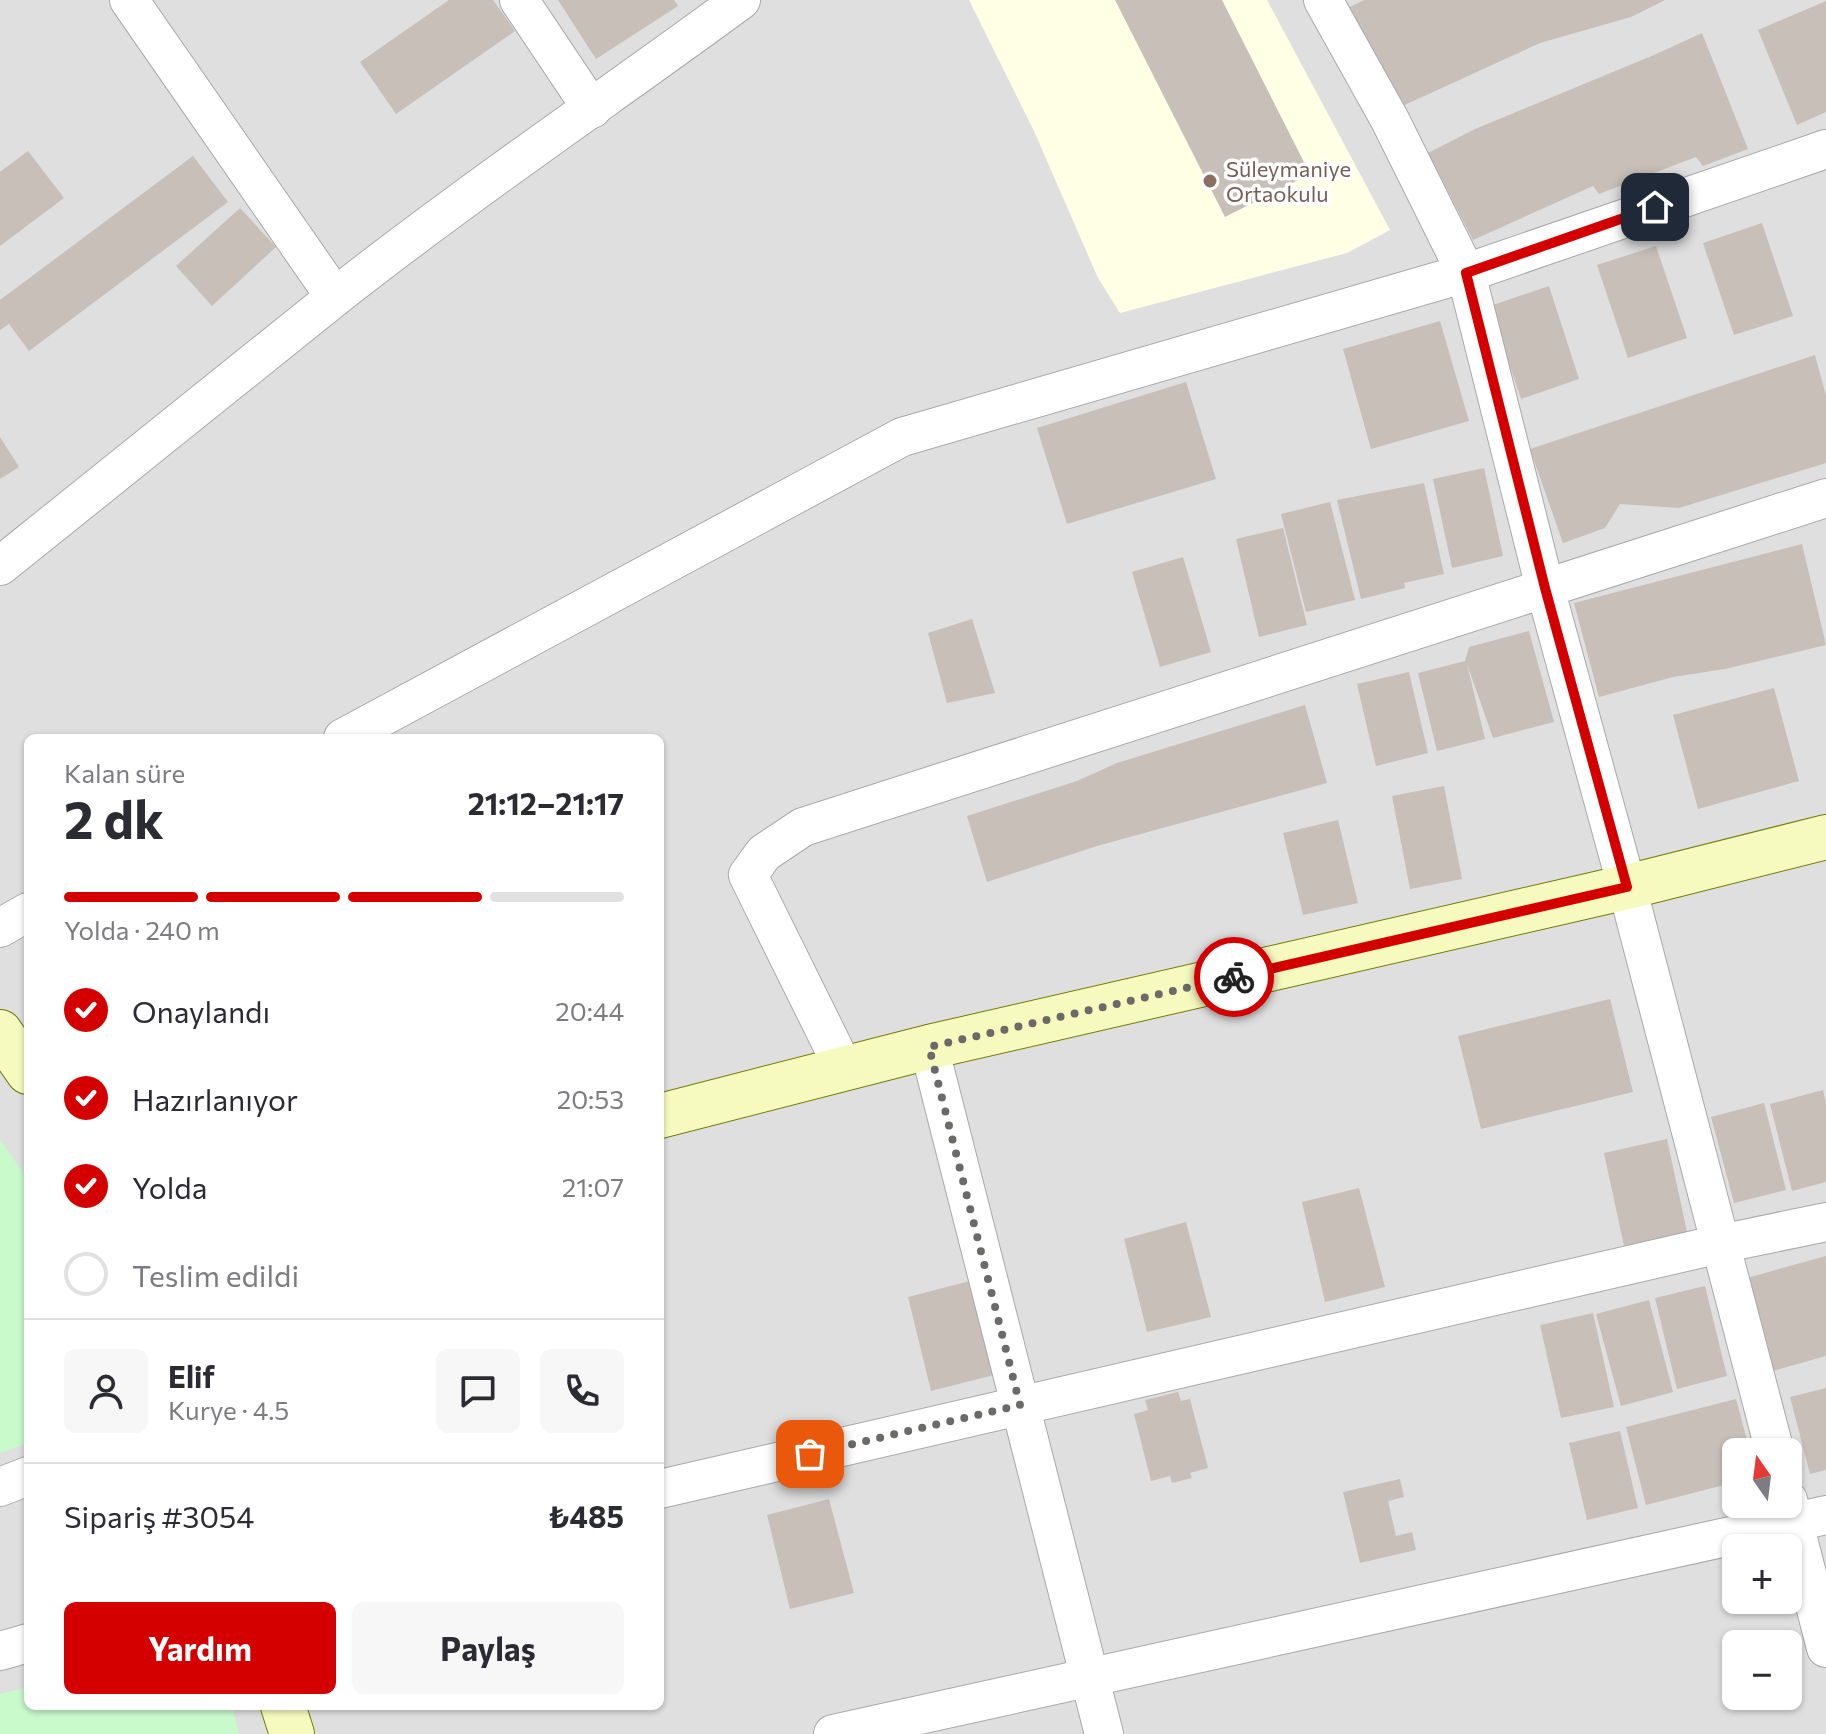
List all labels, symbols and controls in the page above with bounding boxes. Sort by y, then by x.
place label: Süleymaniye Ortaokulu [1226,155,1351,207]
marker: Süleymaniye Ortaokulu [1201,172,1219,190]
pin [1621,173,1689,241]
icon: home [1633,185,1677,229]
text: Kalan süre [64,757,185,788]
text: 21:12–21:17 [468,784,624,821]
text: 2 dk [64,786,164,850]
text: Yolda · 240 m [64,914,220,945]
courier [1194,937,1274,1017]
icon: bike [1212,955,1256,999]
icon: check [64,988,108,1032]
text: Onaylandı [132,992,270,1029]
text: 20:44 [555,995,624,1026]
icon: check [64,1076,108,1120]
text: Hazırlanıyor [132,1080,298,1117]
text: 20:53 [557,1083,624,1114]
icon: check [64,1164,108,1208]
text: Yolda [132,1168,207,1205]
text: 21:07 [562,1171,624,1202]
text: Teslim edildi [132,1256,299,1293]
button: person [64,1349,148,1433]
button: chat [436,1349,520,1433]
button: phone [540,1349,624,1433]
text: Elif [168,1357,215,1394]
text: Kurye · 4.5 [168,1394,289,1425]
pin [776,1420,844,1488]
icon: bag [788,1432,832,1476]
north arrow [1722,1438,1802,1518]
map controls [1722,1438,1802,1710]
text: Sipariş #3054 [64,1497,254,1534]
text: ₺485 [548,1497,624,1534]
button: + [1722,1534,1802,1614]
button: Yardım [64,1602,336,1694]
button: Paylaş [352,1602,624,1694]
button: − [1722,1630,1802,1710]

